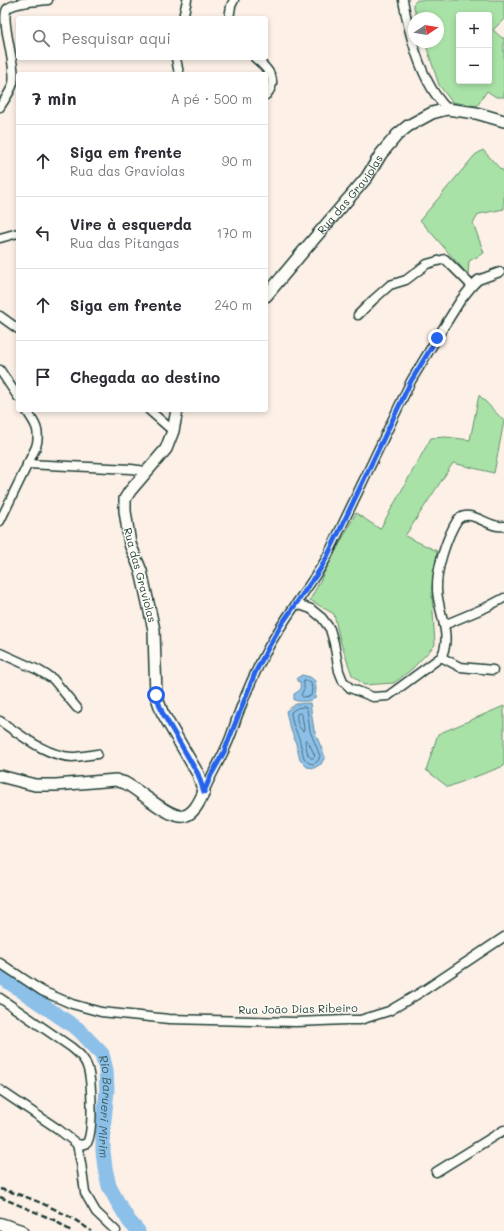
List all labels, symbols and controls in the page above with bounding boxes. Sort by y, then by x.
north arrow [408,12,444,48]
map controls [456,12,492,84]
button: + [456,12,492,48]
search box [16,16,268,60]
icon: search [30,27,52,49]
text: Pesquisar aqui [62,28,171,48]
button: − [456,48,492,84]
text: 7 min [32,87,77,109]
text: A pé · 500 m [171,90,252,107]
text: Siga em frente [70,142,182,162]
icon: ahead [32,150,54,172]
text: 90 m [222,152,252,169]
street label: Rua das Graviolas [314,152,386,237]
text: Rua das Graviolas [70,162,185,179]
text: Vire à esquerda [70,214,192,234]
icon: left [32,222,54,244]
text: 170 m [216,224,252,241]
text: Rua das Pitangas [70,234,179,251]
icon: ahead [32,294,54,316]
text: Siga em frente [70,295,182,315]
text: 240 m [215,296,252,313]
route end [428,329,446,347]
icon: arrive [32,366,54,388]
text: Chegada ao destino [70,367,220,387]
street label: Rua das Graviolas [121,526,160,624]
route start [147,686,165,704]
street label: Rua João Dias Ribeiro [238,1000,358,1017]
water label: Rio Barueri Mirim [96,1053,116,1159]

